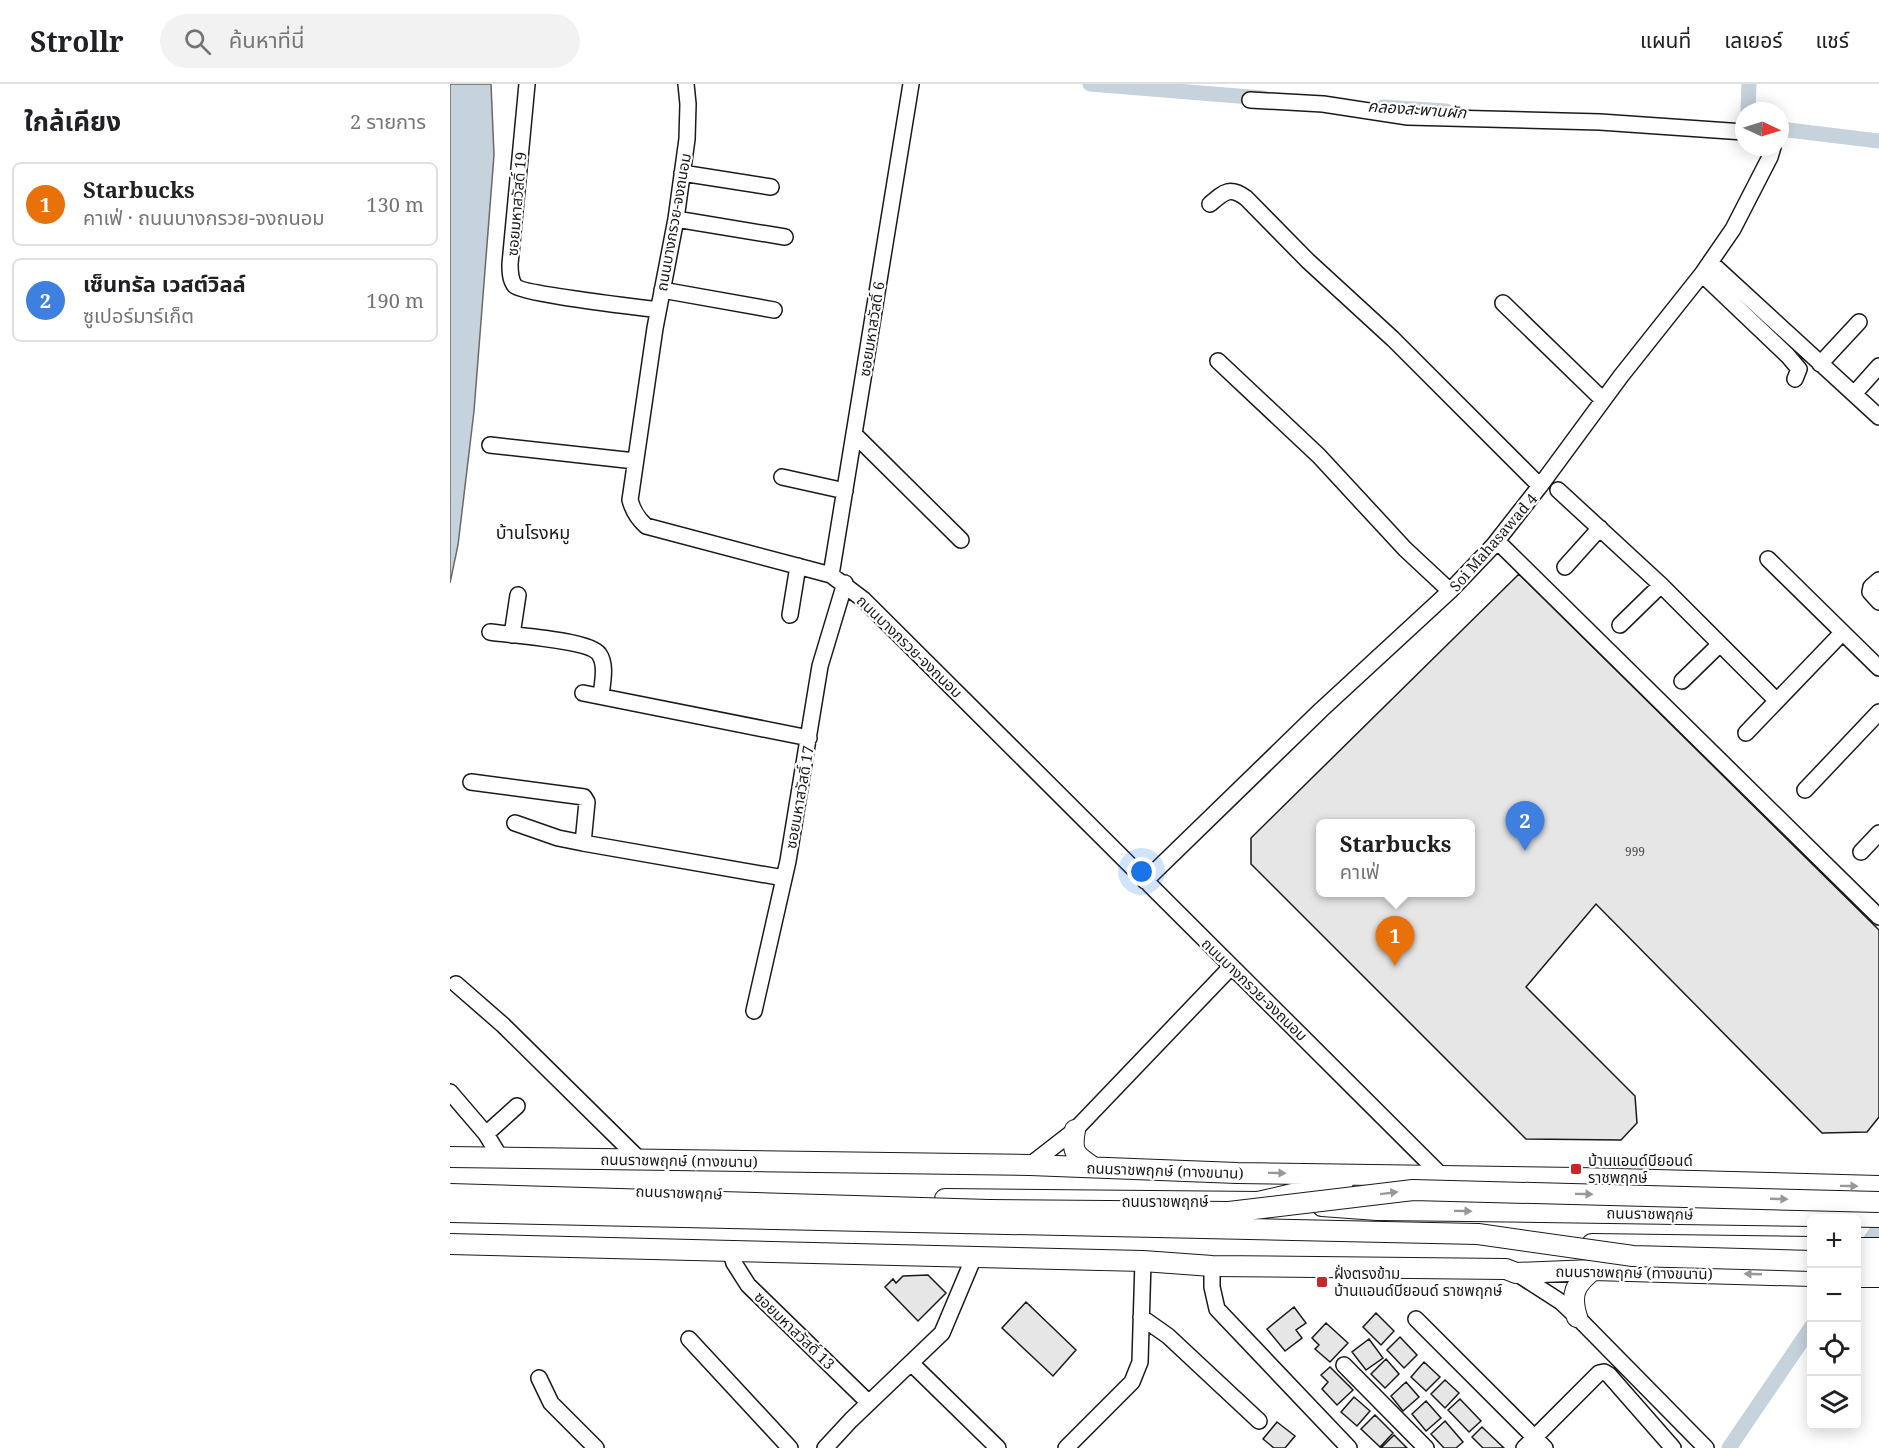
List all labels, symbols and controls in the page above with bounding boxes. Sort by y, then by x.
search box [160,14,580,68]
text: Strollr [30,22,124,60]
text: ค้นหาที่นี่ [229,24,304,54]
icon: search [181,25,214,58]
text: แผนที่ [1640,26,1691,54]
text: เลเยอร์ [1724,26,1783,54]
text: แชร์ [1816,26,1849,54]
water label: คลองสะพานผัก [1367,95,1468,124]
north arrow [1735,102,1789,156]
text: ใกล้เคียง [24,103,121,139]
text: 2 รายการ [350,108,426,135]
street label: ซอยมหาสวัสดิ์ 19 [501,151,531,257]
street label: ถนนบางกรวย-จงถนอม [651,151,695,293]
text: Starbucks [83,174,195,204]
text: 1 [40,191,51,218]
text: 130 m [366,191,424,218]
text: คาเฟ่ · ถนนบางกรวย-จงถนอม [83,204,325,231]
text: เซ็นทรัล เวสต์วิลล์ [83,268,246,298]
street label: ซอยมหาสวัสดิ์ 6 [854,280,888,378]
text: 2 [40,287,51,314]
text: 190 m [366,287,424,314]
text: ซูเปอร์มาร์เก็ต [83,302,194,329]
street label: Soi Mahasawad 4 [1445,488,1542,595]
district label: บ้านโรงหมู [496,520,570,545]
street label: ถนนบางกรวย-จงถนอม [853,590,967,702]
street label: ซอยมหาสวัสดิ์ 17 [780,744,818,850]
pin: 2 [1506,802,1544,851]
popup [1316,819,1475,897]
text: Starbucks [1340,828,1451,858]
house number: 999 [1625,843,1645,860]
your location [1127,857,1156,886]
text: คาเฟ่ [1340,858,1379,885]
pin: 1 [1376,916,1414,966]
street label: ถนนบางกรวย-จงถนอม [1198,933,1312,1045]
street label: ถนนราชพฤกษ์ (ทางขนาน) [600,1149,758,1171]
place label: บ้านแอนด์บียอนด์ ราชพฤกษ์ [1588,1150,1693,1187]
street label: ถนนราชพฤกษ์ (ทางขนาน) [1086,1157,1244,1183]
marker: บ้านแอนด์บียอนด์ ราชพฤกษ์ [1569,1162,1583,1176]
one-way arrow [1268,1169,1287,1178]
street label: ถนนราชพฤกษ์ [635,1180,723,1204]
one-way arrow [1839,1181,1858,1191]
one-way arrow [1380,1188,1399,1198]
one-way arrow [1574,1189,1593,1199]
street label: ถนนราชพฤกษ์ [1121,1191,1209,1211]
one-way arrow [1769,1194,1788,1203]
street label: ถนนราชพฤกษ์ [1606,1202,1694,1224]
one-way arrow [1454,1206,1473,1216]
map controls [1807,1214,1861,1430]
button: + [1807,1214,1861,1268]
street label: ถนนราชพฤกษ์ (ทางขนาน) [1555,1261,1713,1283]
place label: ฝั่งตรงข้าม บ้านแอนด์บียอนด์ ราชพฤกษ์ [1334,1263,1503,1300]
button: − [1807,1268,1861,1322]
one-way arrow [1744,1270,1763,1279]
marker: ฝั่งตรงข้าม บ้านแอนด์บียอนด์ ราชพฤกษ์ [1315,1275,1329,1289]
street label: ซอยมหาสวัสดิ์ 13 [750,1287,840,1373]
button: locate [1807,1322,1861,1376]
button: layers [1807,1376,1861,1430]

